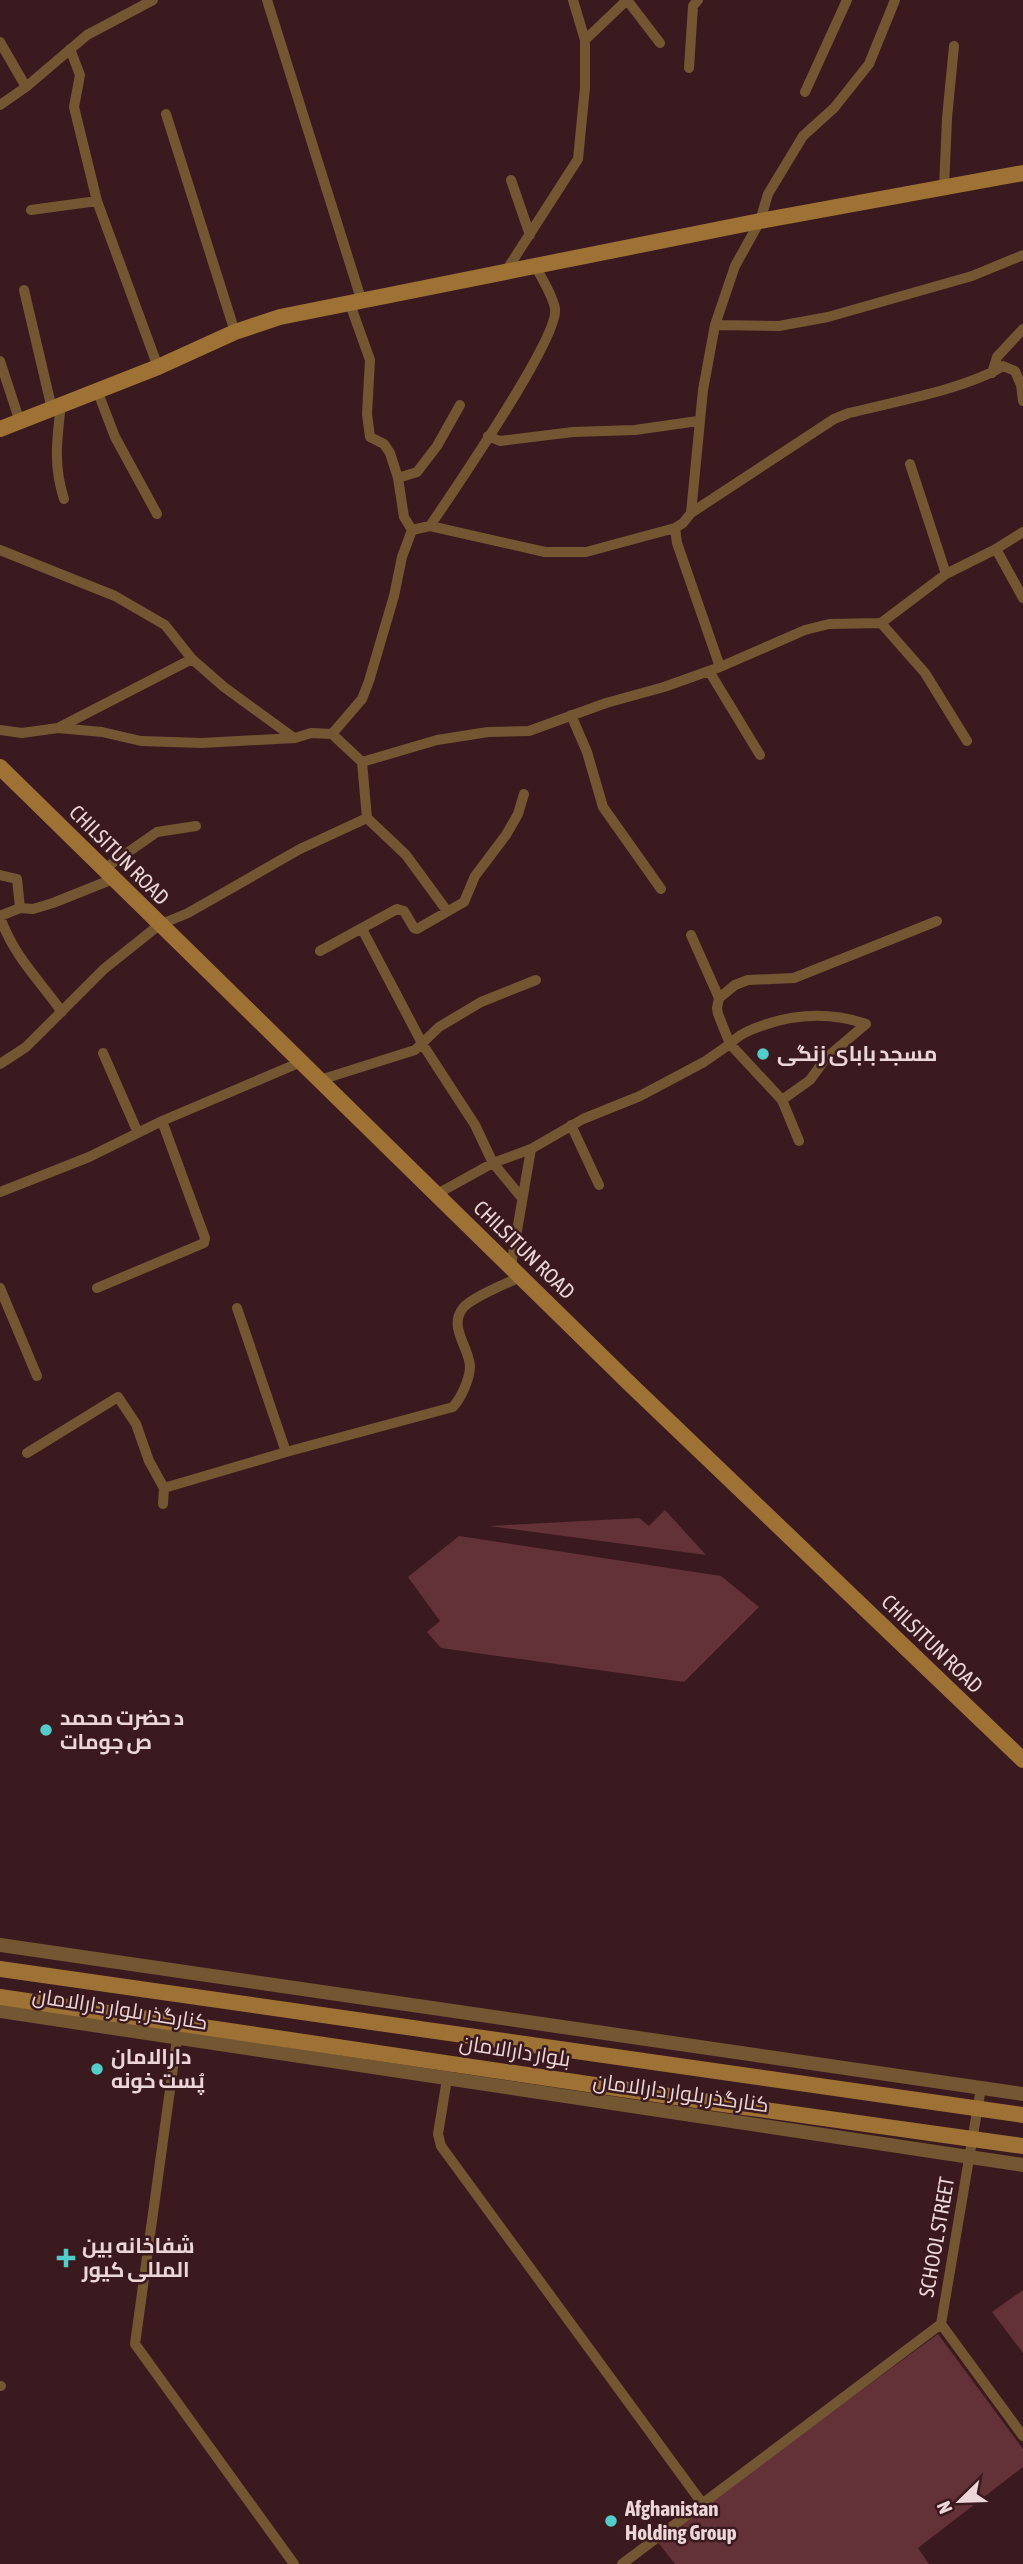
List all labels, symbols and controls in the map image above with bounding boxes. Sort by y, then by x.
street label: CHILSITUN ROAD [65,800,174,909]
place label: مسجد بابای زنگی [777,1041,937,1066]
marker: مسجد بابای زنگی [755,1046,771,1062]
street label: CHILSITUN ROAD [469,1195,580,1303]
street label: CHILSITUN ROAD [877,1589,988,1697]
place label: د حضرت محمد ص جومات [60,1705,184,1755]
marker: د حضرت محمد ص جومات [38,1722,54,1738]
street label: کنارگذر بلوار دارالامان [30,1982,210,2036]
street label: بلوار دارالامان [457,2029,573,2073]
place label: دارالامان پُست خونه [111,2044,205,2096]
marker: دارالامان پُست خونه [89,2061,105,2077]
street label: کنارگذر بلوار دارالامان [591,2068,771,2118]
street label: SCHOOL STREET [914,2175,958,2299]
place label: شفاخانه بین المللی کیور [81,2233,195,2283]
marker: شفاخانه بین المللی کیور [56,2248,76,2268]
north arrow [925,2466,995,2536]
place label: Afghanistan Holding Group [624,2496,737,2544]
text: N [932,2498,957,2517]
marker: Afghanistan Holding Group [603,2513,619,2529]

